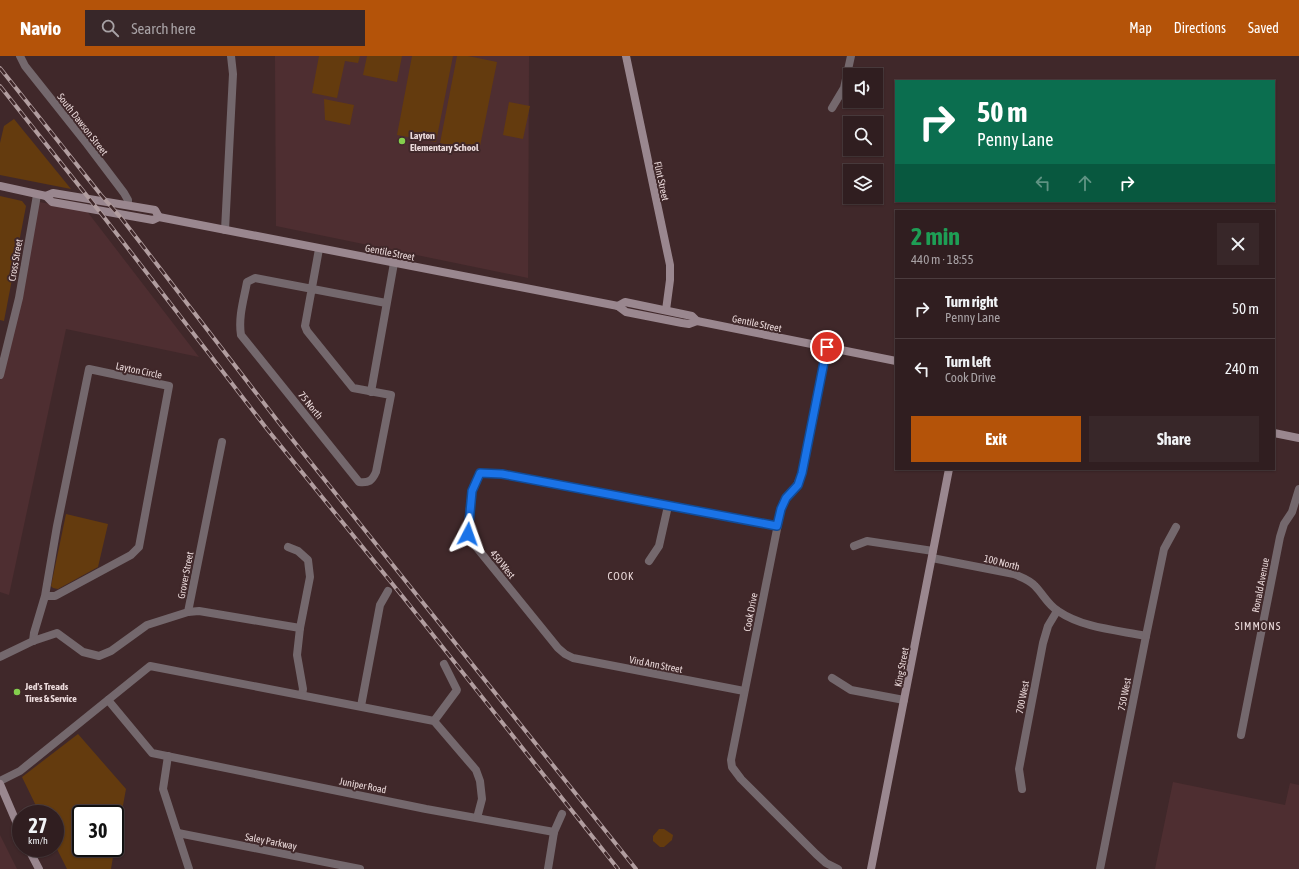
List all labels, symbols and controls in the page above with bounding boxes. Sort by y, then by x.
search box [85,10,365,46]
text: Navio [20,17,61,39]
icon: search [99,17,121,39]
text: Search here [131,20,196,37]
text: Map [1129,20,1152,36]
text: Directions [1174,20,1226,36]
text: Saved [1248,20,1279,36]
map controls [843,68,883,204]
button: sound [843,68,883,108]
street label: South Dawson Street [55,91,110,158]
icon: right [911,96,963,148]
text: 50 m [977,96,1027,128]
button: search [843,116,883,156]
text: Penny Lane [977,129,1053,150]
place label: Layton Elementary School [410,130,479,153]
marker: Layton Elementary School [397,136,407,146]
street label: Flint Street [652,160,671,202]
button: layers [843,164,883,204]
icon: left [1032,172,1054,194]
icon: ahead [1074,172,1096,194]
icon: right [1116,172,1138,194]
text: 2 min [911,223,960,250]
button: close [1217,223,1259,265]
street label: Cross Street [6,238,25,282]
street label: Gentile Street [364,242,416,263]
text: 440 m · 18:55 [911,252,974,267]
text: Turn right [945,293,998,310]
icon: right [911,298,933,320]
text: 50 m [1232,300,1259,317]
text: Penny Lane [945,310,1000,325]
street label: Gentile Street [731,313,783,334]
pin [810,330,844,364]
icon: arrive [816,336,838,358]
text: Turn left [945,353,991,370]
icon: left [911,358,933,380]
street label: Layton Circle [115,360,163,381]
text: 240 m [1225,360,1259,377]
text: Cook Drive [945,370,996,385]
street label: 75 North [296,389,325,421]
button: Exit [911,416,1081,462]
button: Share [1089,416,1259,462]
position arrow [447,513,489,555]
street label: 450 West [488,548,517,581]
street label: Grover Street [176,551,195,600]
street label: 100 North [983,553,1021,572]
street label: Ronald Avenue [1250,556,1271,613]
district label: COOK [608,570,634,582]
street label: Cook Drive [741,591,760,632]
district label: SIMMONS [1235,620,1281,632]
street label: King Street [892,646,911,688]
street label: Vird Ann Street [628,654,684,675]
street label: 750 West [1116,677,1133,712]
street label: 700 West [1014,680,1031,715]
place label: Jed's Treads Tires & Service [24,681,77,704]
marker: Jed's Treads Tires & Service [12,687,22,697]
street label: Juniper Road [338,776,388,796]
speed limit sign: 30 [72,805,124,857]
text: 27 [29,814,47,837]
street label: Saley Parkway [244,831,298,852]
text: km/h [28,835,48,846]

